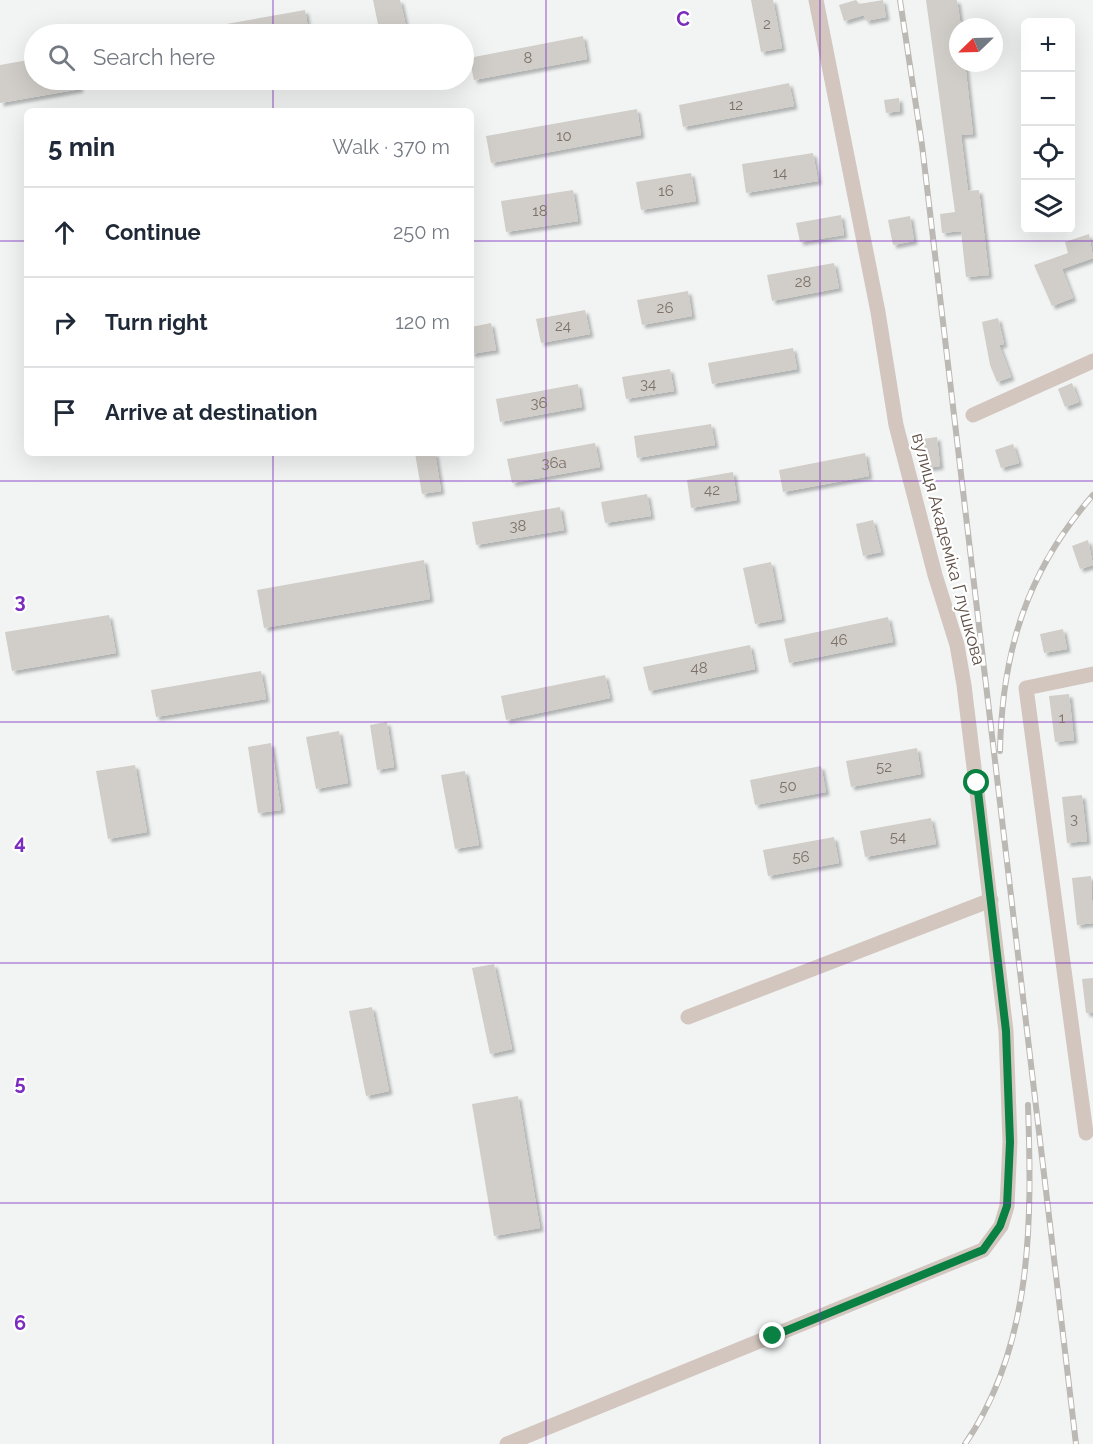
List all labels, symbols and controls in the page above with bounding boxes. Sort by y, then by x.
text: C [676,7,690,31]
house number: 2 [763,15,771,33]
north arrow [949,18,1003,72]
map controls [1021,18,1075,234]
button: + [1021,18,1075,72]
search box [24,24,474,90]
icon: search [45,41,78,74]
text: Search here [93,44,215,70]
house number: 8 [524,49,533,67]
button: − [1021,72,1075,126]
house number: 12 [729,96,743,114]
button: locate [1021,126,1075,180]
house number: 10 [556,127,572,145]
text: 5 min [48,132,115,162]
text: Walk · 370 m [332,135,450,159]
house number: 14 [773,164,787,182]
button: layers [1021,180,1075,234]
house number: 16 [658,182,674,200]
house number: 18 [532,202,548,220]
icon: ahead [48,216,81,249]
text: Continue [105,219,201,245]
text: 250 m [393,220,450,244]
house number: 28 [795,273,811,291]
house number: 26 [657,299,673,317]
icon: right [48,306,81,339]
text: Turn right [105,309,208,335]
text: 120 m [395,310,450,334]
house number: 24 [555,317,571,335]
house number: 34 [640,375,656,393]
house number: 36 [530,394,548,412]
icon: arrive [48,396,81,429]
text: Arrive at destination [105,399,318,425]
street label: вулиця Академіка Глушкова [908,431,990,667]
house number: 36а [541,454,567,472]
house number: 42 [704,481,720,499]
house number: 38 [510,517,527,535]
text: 3 [14,589,26,613]
house number: 46 [830,631,848,649]
house number: 48 [690,659,708,677]
house number: 1 [1059,709,1066,727]
house number: 52 [876,758,892,776]
route start [963,769,989,795]
house number: 50 [779,777,797,795]
house number: 3 [1070,810,1078,828]
house number: 54 [890,828,906,846]
text: 4 [14,830,26,854]
house number: 56 [792,848,810,866]
text: 5 [14,1071,26,1095]
text: 6 [14,1311,26,1335]
route end [759,1322,785,1348]

